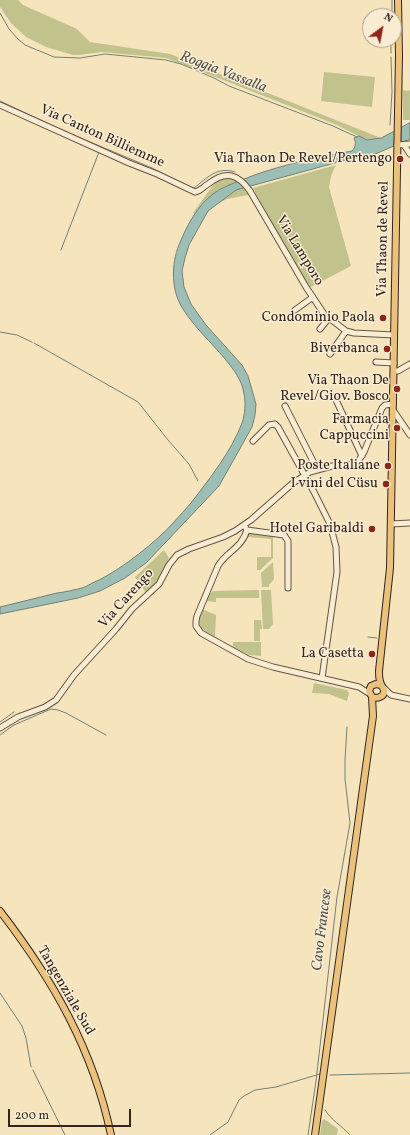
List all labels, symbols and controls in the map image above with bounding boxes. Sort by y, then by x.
north arrow [362,8,402,48]
text: N [381,10,395,27]
water label: Roggia Vassalla [177,48,269,98]
street label: Via Canton Billiemme [37,102,167,172]
place label: Via Thaon De Revel/Pertengo [214,151,392,167]
marker: Via Thaon De Revel/Pertengo [395,154,405,164]
street label: Via Thaon de Revel [375,181,393,297]
street label: Via Lamporo [271,213,327,289]
place label: Condominio Paola [262,310,375,326]
marker: Condominio Paola [378,313,388,323]
place label: Biverbanca [310,341,379,357]
marker: Biverbanca [382,344,392,354]
place label: Via Thaon De Revel/Giov. Bosco [280,373,389,406]
marker: Via Thaon De Revel/Giov. Bosco [392,384,402,394]
place label: Farmacia Cappuccini [320,412,389,444]
marker: Farmacia Cappuccini [392,423,402,433]
place label: Poste Italiane [297,458,380,474]
marker: Poste Italiane [383,461,393,471]
place label: I vini del Cüsu [291,476,378,492]
marker: I vini del Cüsu [381,479,391,489]
place label: Hotel Garibaldi [269,521,364,537]
marker: Hotel Garibaldi [367,524,377,534]
street label: Via Carengo [96,566,158,632]
place label: La Casetta [301,646,364,662]
marker: La Casetta [367,649,377,659]
water label: Cavo Francese [309,888,337,972]
street label: Tangenziale Sud [33,943,97,1039]
scale bar [10,1101,133,1127]
text: 200 m [15,1108,49,1124]

